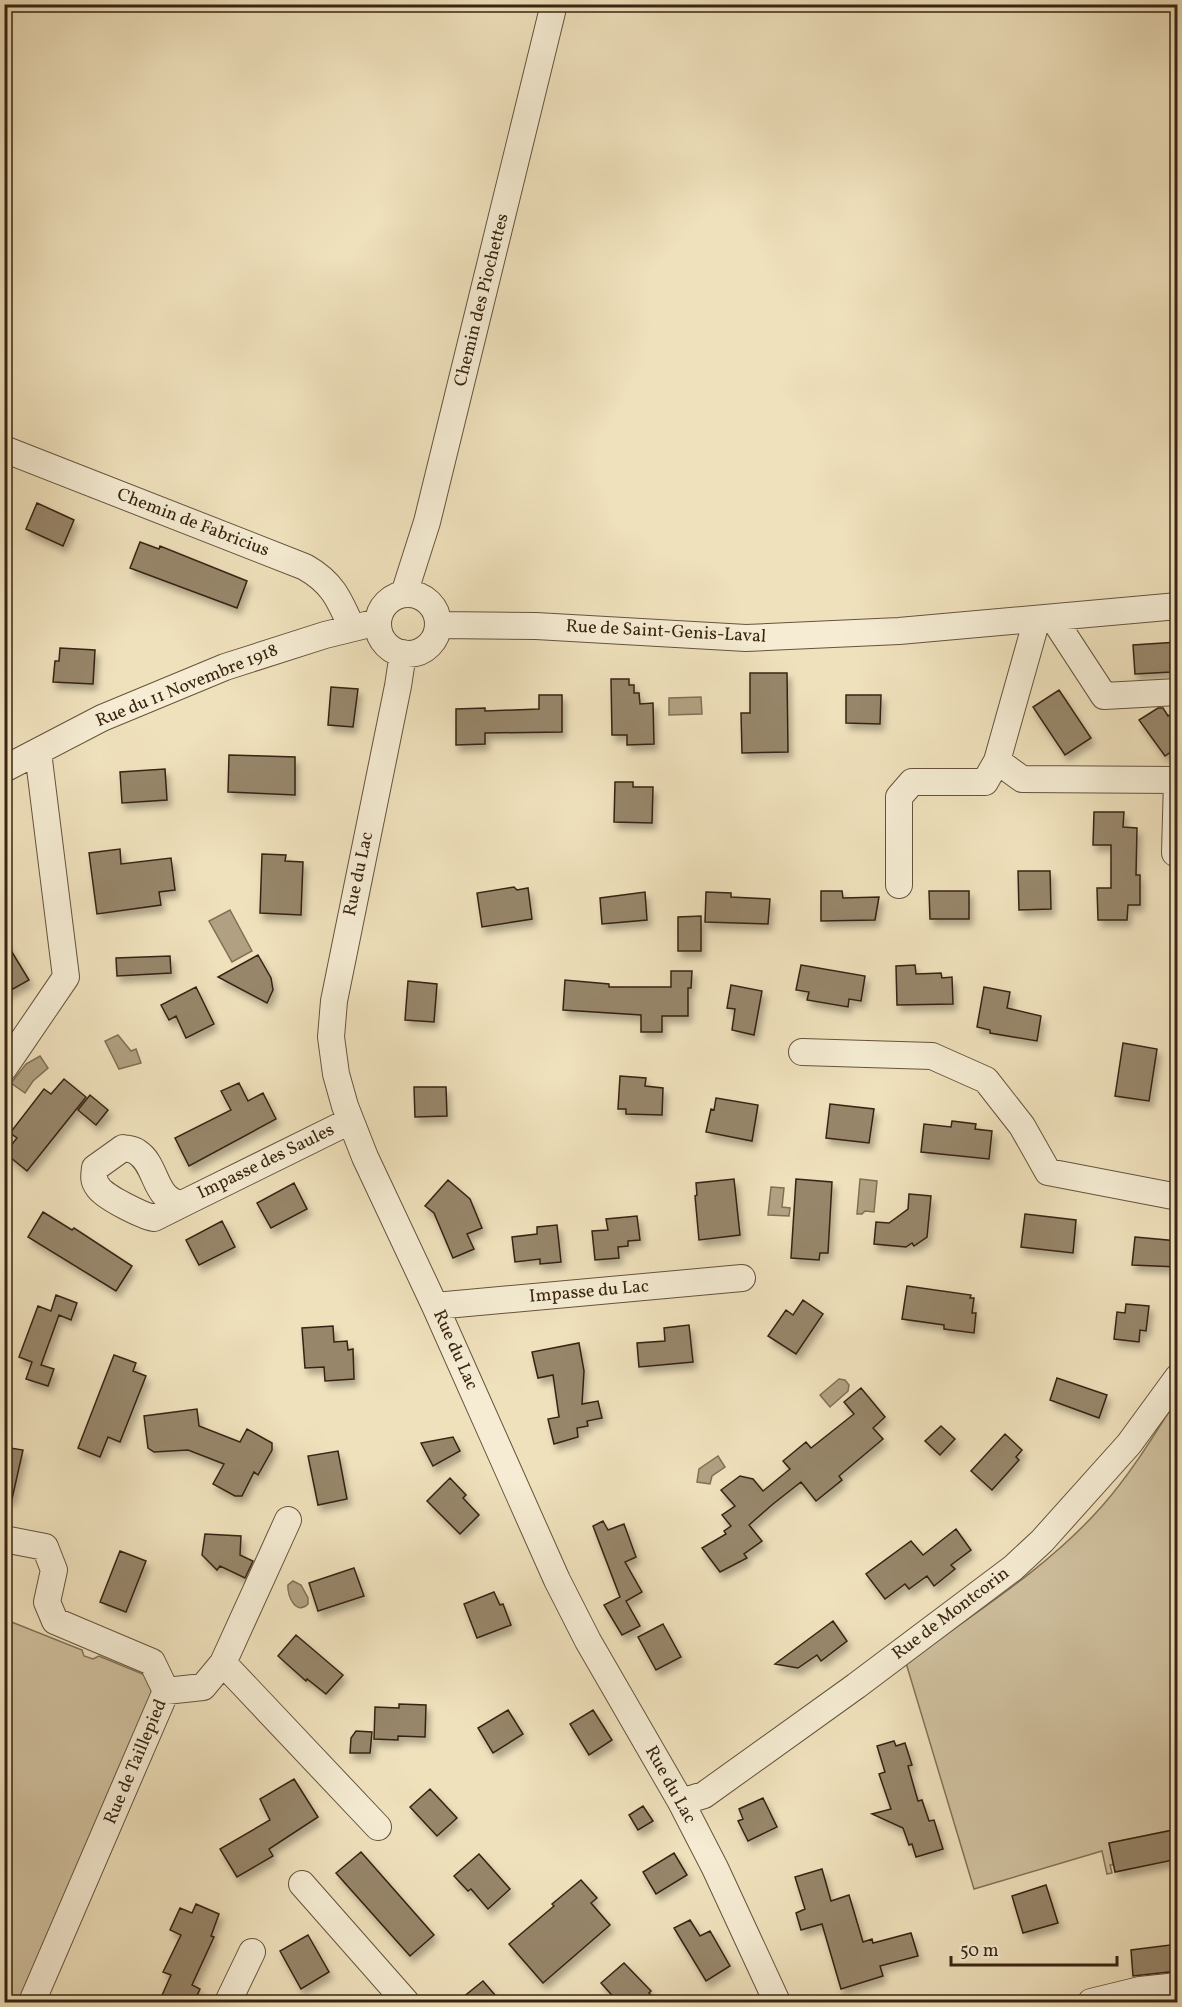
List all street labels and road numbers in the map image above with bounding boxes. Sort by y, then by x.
street label: Chemin des Piochettes [448,211,516,389]
street label: Chemin de Fabricius [113,482,273,564]
street label: Rue de Saint-Genis-Laval [565,614,767,650]
street label: Rue du 11 Novembre 1918 [92,638,282,734]
street label: Rue du Lac [338,830,380,918]
street label: Impasse des Saules [193,1118,339,1206]
street label: Impasse du Lac [528,1274,650,1310]
street label: Rue du Lac [426,1306,484,1394]
street label: Rue de Montcorin [887,1561,1015,1666]
street label: Rue de Taillepied [98,1695,174,1829]
street label: Rue du Lac [638,1742,702,1828]

